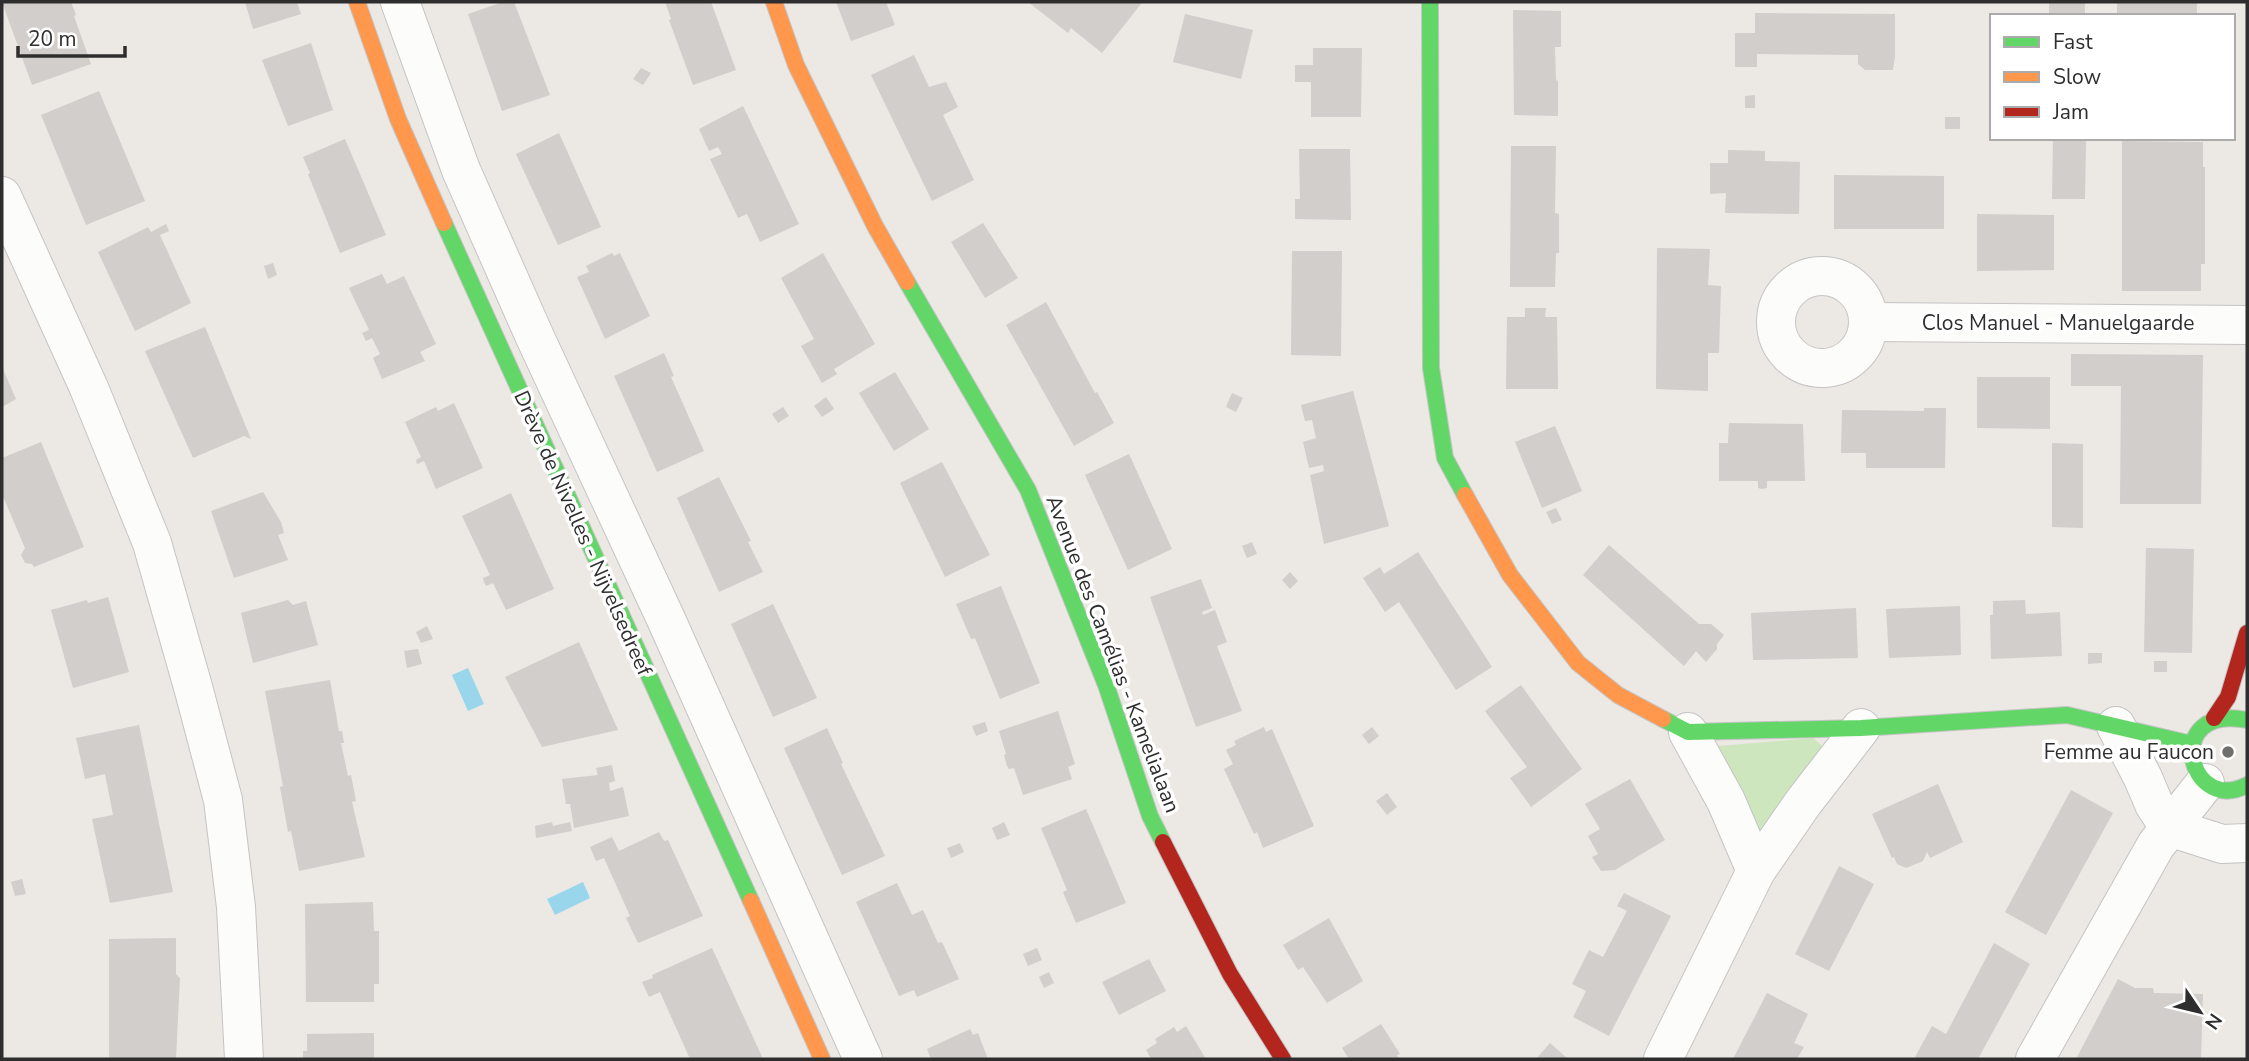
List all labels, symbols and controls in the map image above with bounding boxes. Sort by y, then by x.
scale bar [18,14,124,58]
legend [1990,14,2235,140]
text: 20 m [28,25,77,53]
text: Fast [2053,28,2093,56]
text: Slow [2053,63,2102,91]
text: Jam [2052,98,2089,126]
street label: Clos Manuel - Manuelgaarde [1922,309,2194,337]
street label: Drève de Nivelles - Nijvelsedreef [507,386,659,681]
street label: Avenue des Camélias - Kamelialaan [1039,491,1187,817]
place label: Femme au Faucon [2044,738,2214,766]
marker: Femme au Faucon [2220,744,2236,760]
north arrow [2165,977,2235,1047]
text: N [2198,1008,2228,1034]

